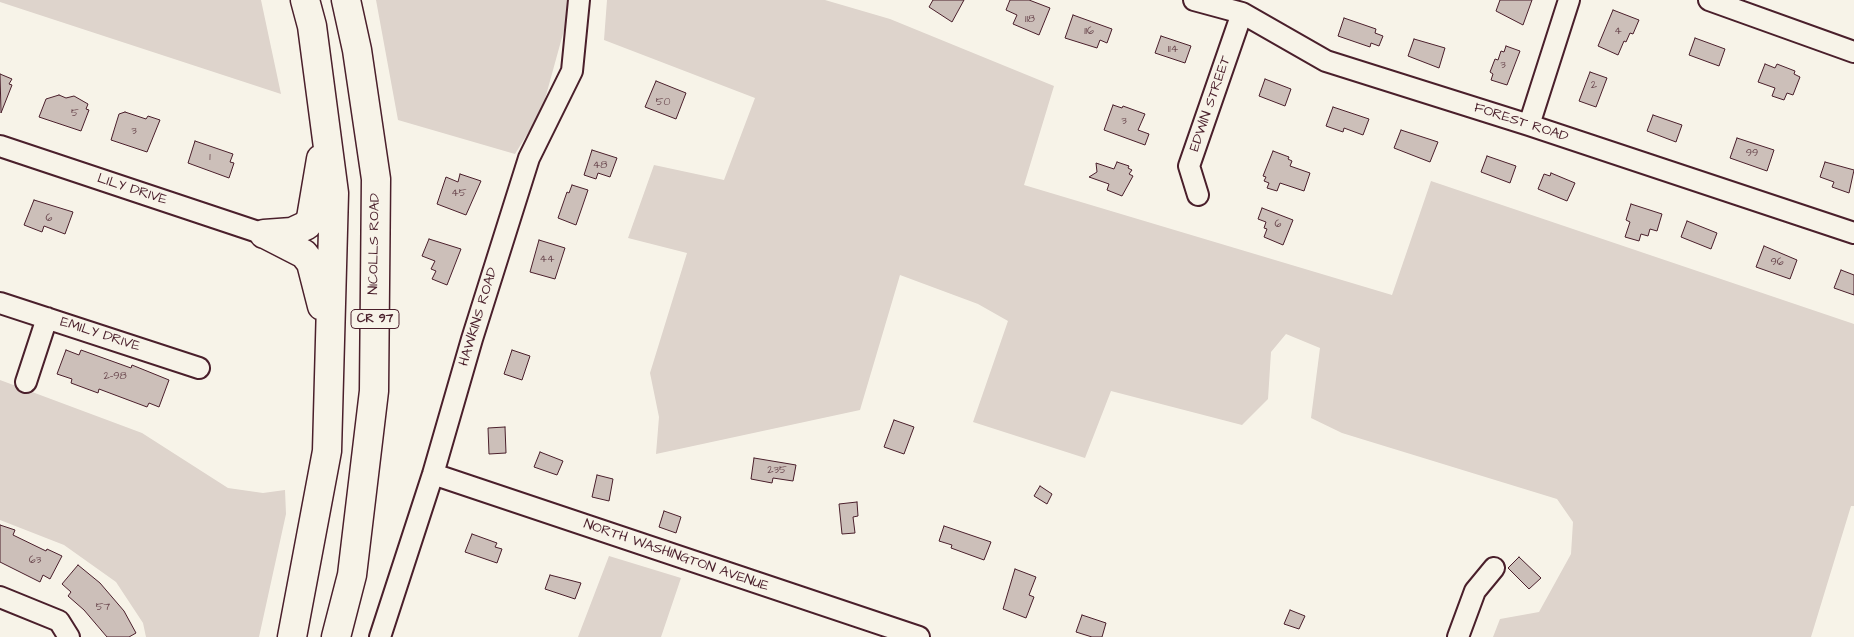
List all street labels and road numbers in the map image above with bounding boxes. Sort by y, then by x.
street label: EDWIN STREET [1187,54,1235,154]
street label: FOREST ROAD [1472,100,1570,146]
street label: LILY DRIVE [95,171,169,209]
street label: NICOLLS ROAD [366,193,384,295]
street label: HAWKINS ROAD [456,266,502,368]
road number: CR 97 [351,310,399,328]
street label: EMILY DRIVE [58,314,142,356]
street label: NORTH WASHINGTON AVENUE [581,516,771,596]

